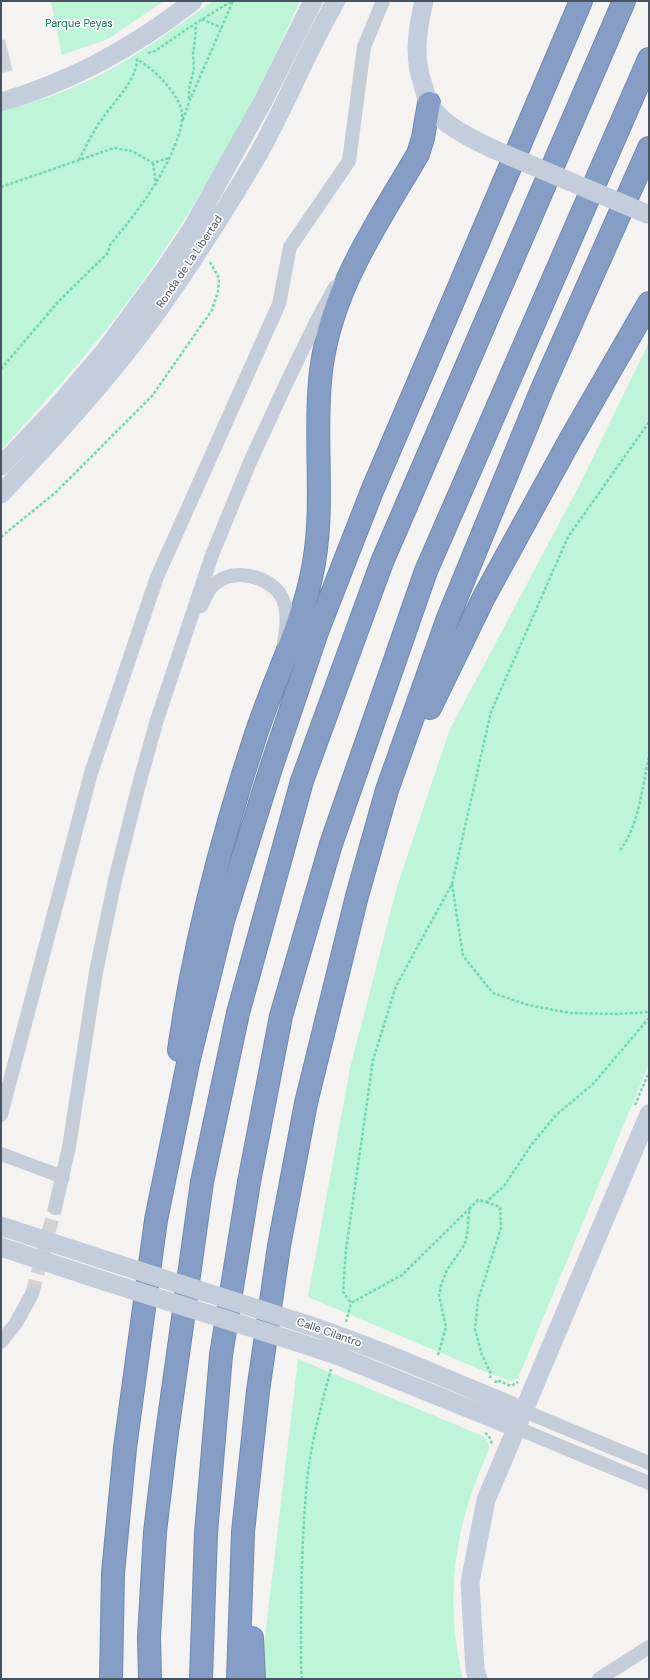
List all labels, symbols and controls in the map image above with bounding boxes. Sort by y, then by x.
park label: Parque Peyas [45,17,113,31]
street label: Ronda de La Libertad [154,213,226,311]
street label: Calle Cilantro [295,1316,363,1350]

